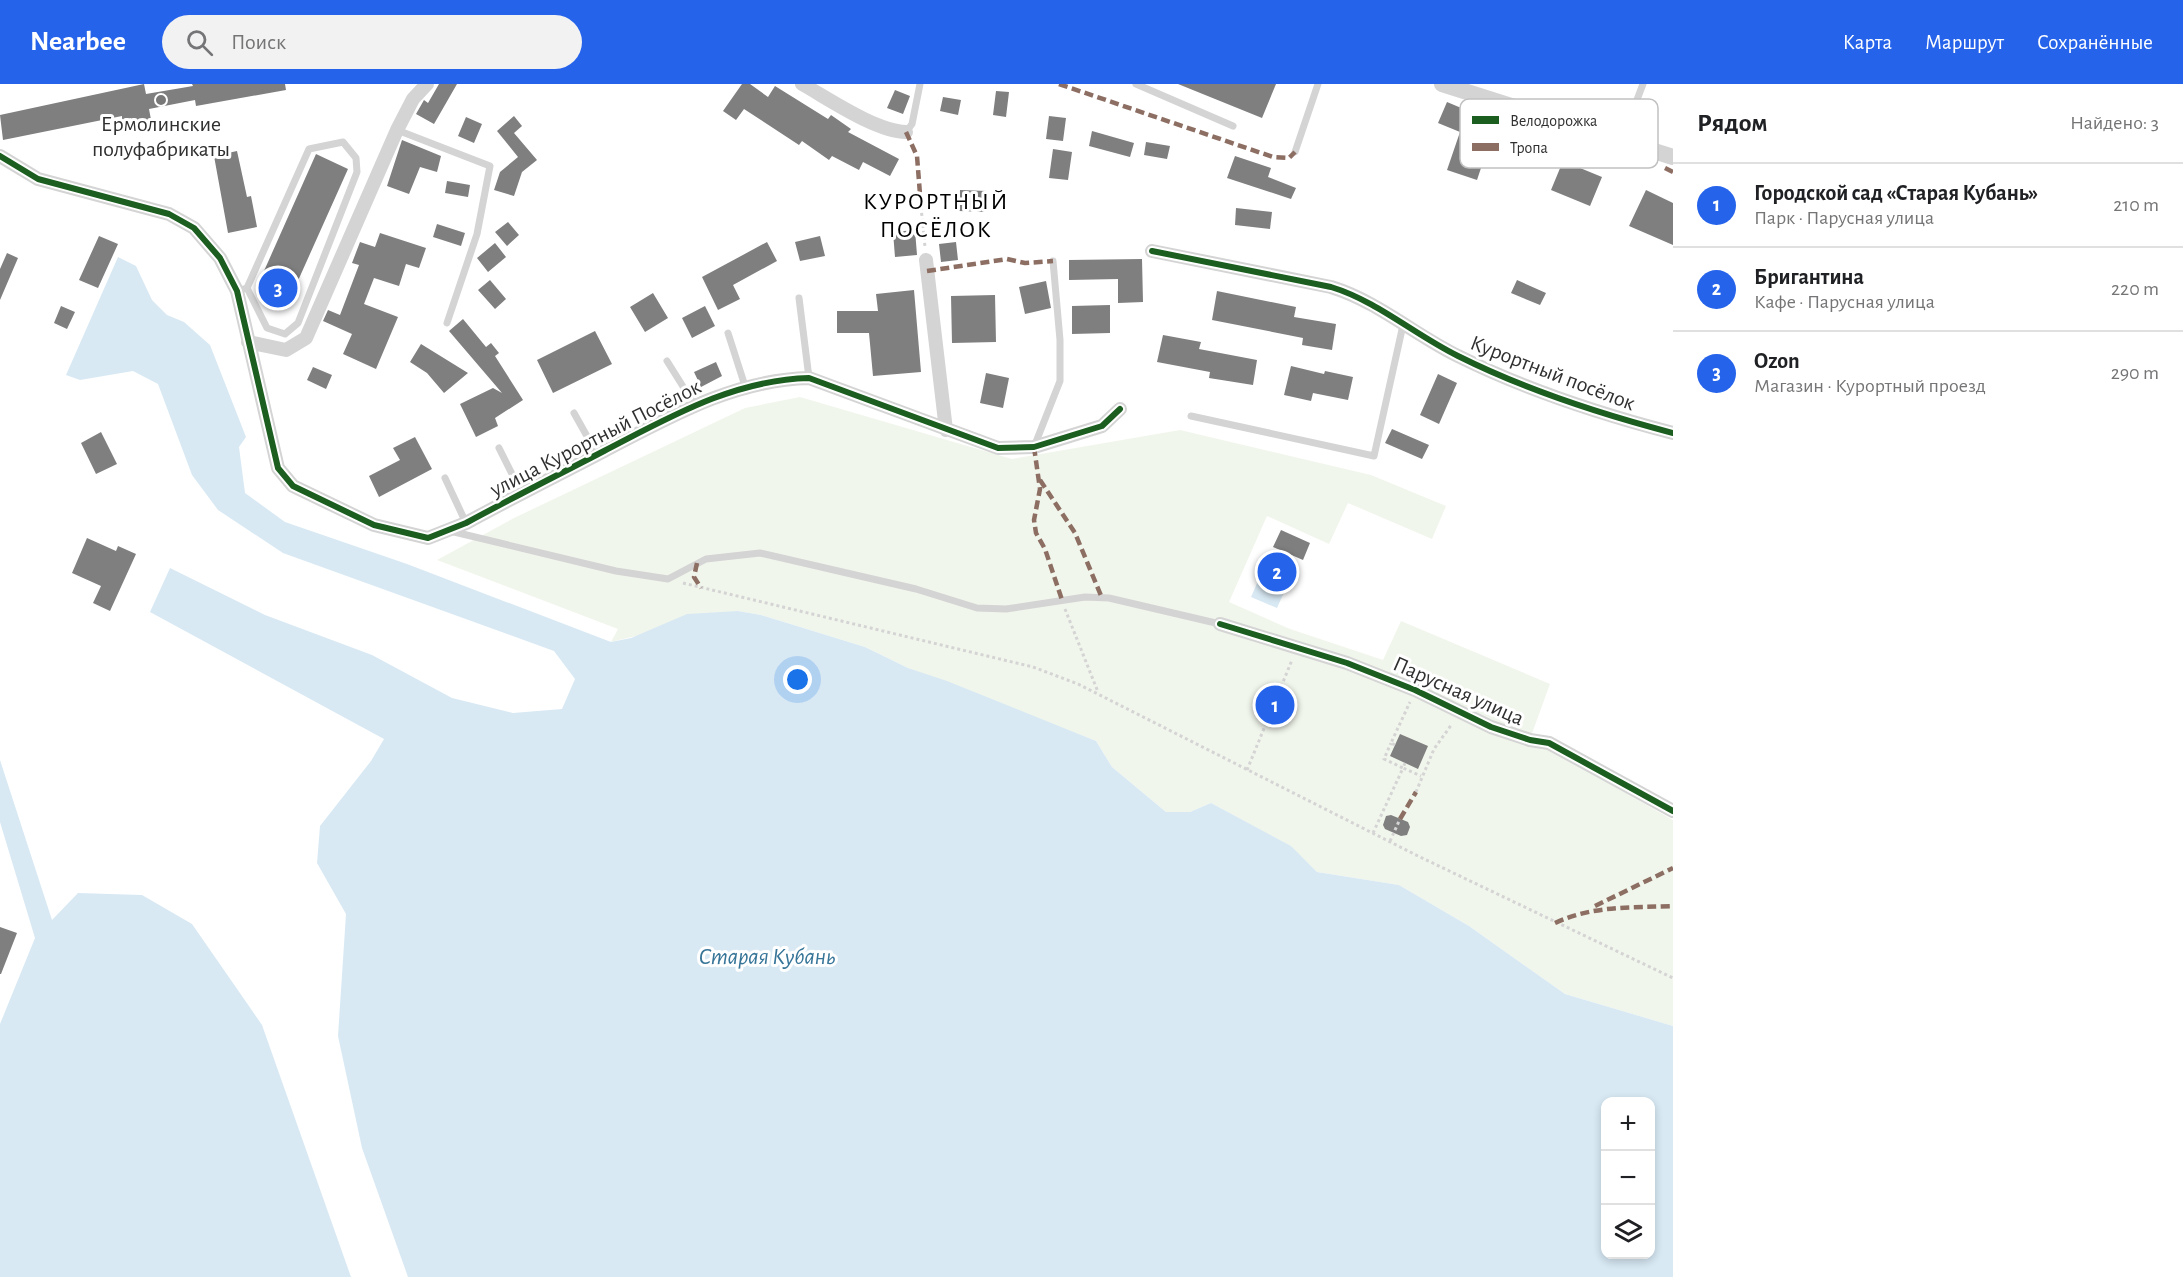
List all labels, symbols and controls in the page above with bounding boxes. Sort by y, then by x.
search box [162,15,582,69]
icon: search [183,26,216,59]
text: Nearbee [30,28,126,56]
text: Поиск [231,31,286,53]
text: Карта [1843,32,1892,53]
text: Маршрут [1925,32,2004,53]
text: Сохранённые [2037,32,2153,53]
marker: Ермолинские полуфабрикаты [154,93,168,107]
legend [1460,99,1658,168]
text: Рядом [1697,110,1768,136]
place label: Ермолинские полуфабрикаты [92,113,230,160]
text: Велодорожка [1510,113,1597,129]
text: Найдено: 3 [2070,113,2159,133]
text: Тропа [1510,140,1548,156]
text: Городской сад «Старая Кубань» [1754,182,2038,204]
district label: КУРОРТНЫЙ ПОСЁЛОК [863,190,1009,242]
text: 1 [1713,195,1720,215]
text: 210 m [2113,195,2159,215]
text: Парк · Парусная улица [1754,208,1934,228]
pin: 3 [258,266,298,310]
text: Бригантина [1754,266,1864,288]
text: 2 [1712,279,1721,299]
text: 220 m [2111,279,2159,299]
text: Кафе · Парусная улица [1754,292,1935,312]
street label: Курортный посёлок [1467,331,1638,414]
text: Ozon [1754,350,1800,372]
text: 3 [1712,363,1721,383]
text: 290 m [2111,363,2159,383]
street label: улица Курортный Посёлок [486,375,704,501]
text: Магазин · Курортный проезд [1754,376,1986,396]
pin: 2 [1258,550,1296,594]
street label: Парусная улица [1390,652,1527,730]
your location [783,665,812,694]
pin: 1 [1256,682,1294,728]
water label: Старая Кубань [698,945,836,969]
map controls [1601,1097,1655,1259]
button: + [1601,1097,1655,1151]
button: − [1601,1151,1655,1205]
button: layers [1601,1205,1655,1259]

